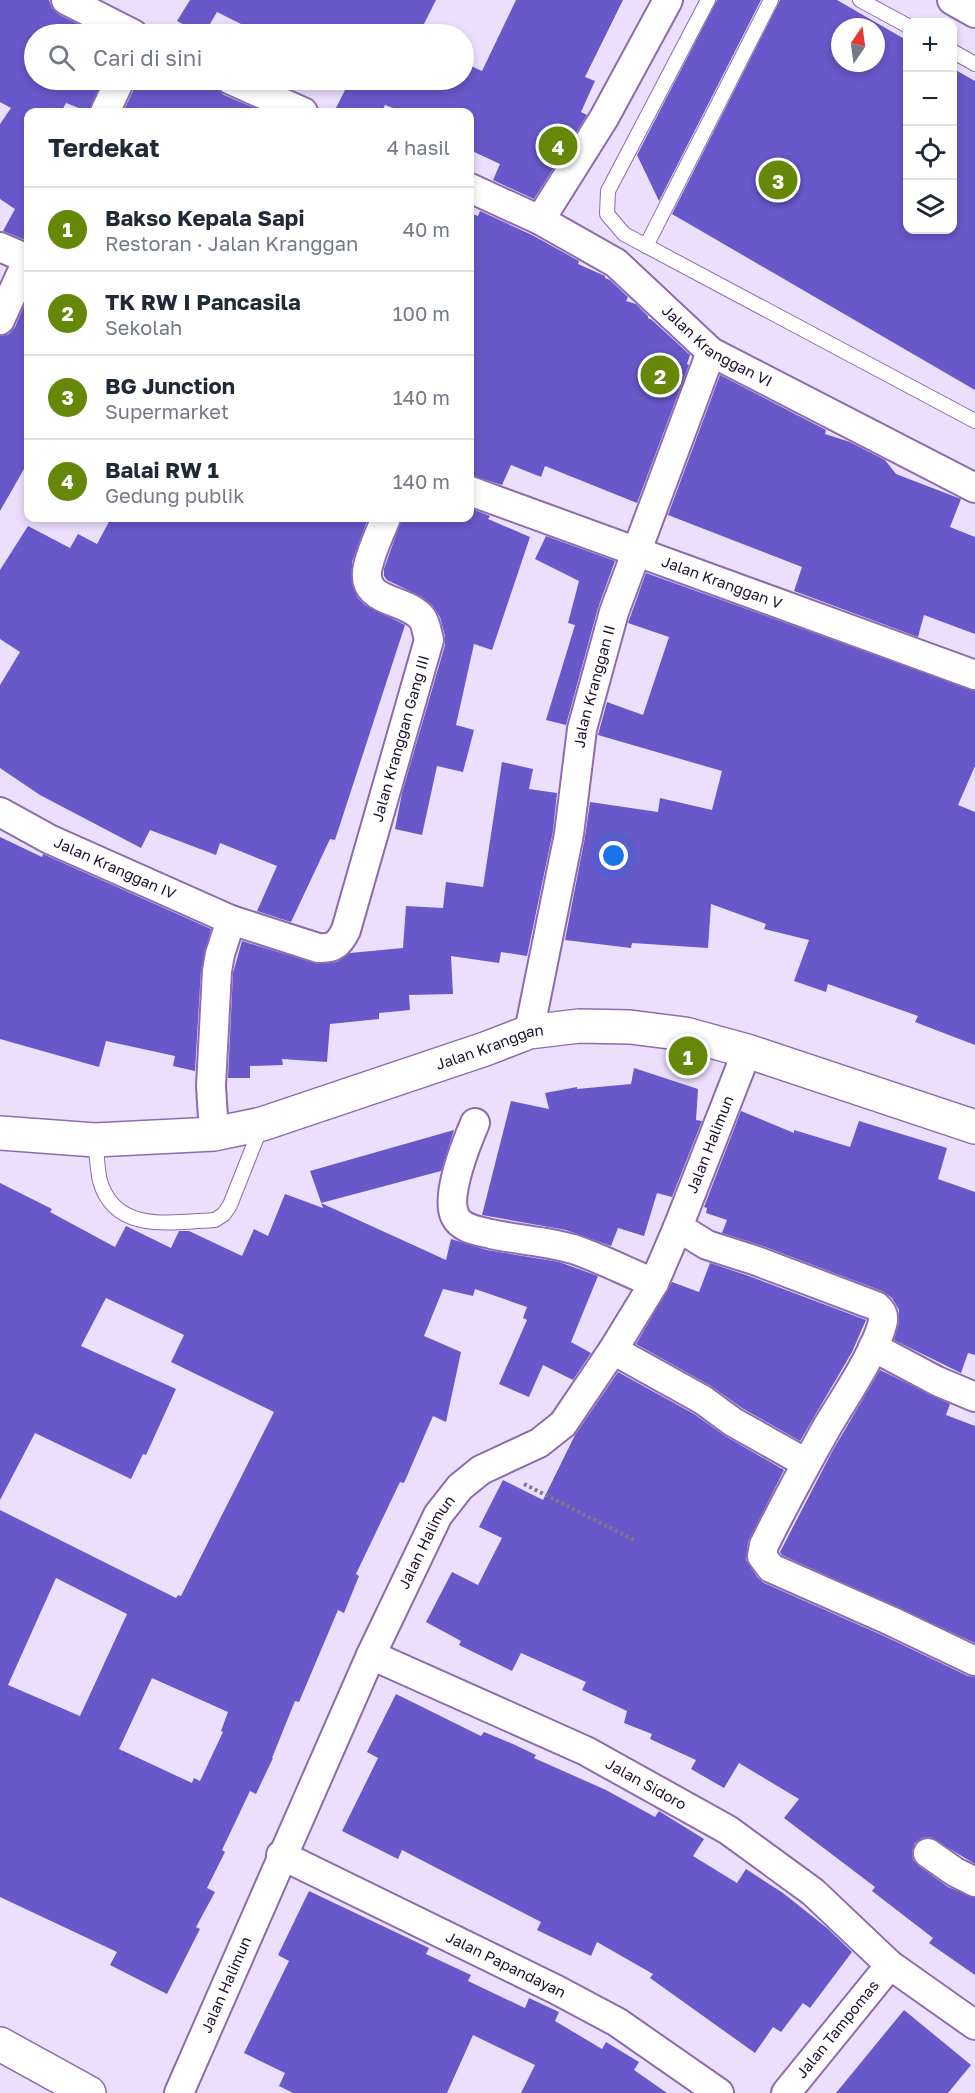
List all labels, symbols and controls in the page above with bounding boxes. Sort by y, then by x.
north arrow [831,18,885,72]
map controls [903,18,957,234]
button: + [903,18,957,72]
search box [24,24,474,90]
icon: search [45,41,78,74]
text: Cari di sini [93,44,202,71]
button: − [903,72,957,126]
pin: 4 [538,124,578,168]
button: locate [903,126,957,180]
text: Terdekat [48,132,160,163]
text: 4 hasil [387,135,450,159]
pin: 3 [758,158,798,202]
button: layers [903,180,957,234]
text: Bakso Kepala Sapi [105,204,304,231]
text: 1 [62,217,73,241]
text: 40 m [403,217,450,241]
text: Restoran · Jalan Kranggan [105,231,358,255]
text: TK RW I Pancasila [105,288,301,315]
text: 2 [61,301,74,325]
text: 100 m [393,301,450,325]
street label: Jalan Kranggan VI [659,301,775,390]
text: Sekolah [105,315,182,339]
pin: 2 [640,352,680,398]
text: BG Junction [105,372,235,399]
text: 3 [61,385,74,409]
text: 140 m [393,385,450,409]
text: Supermarket [105,399,229,423]
text: Balai RW 1 [105,456,219,483]
text: 4 [61,469,74,493]
text: 140 m [393,469,450,493]
text: Gedung publik [105,483,244,507]
street label: Jalan Kranggan V [659,552,785,612]
street label: Jalan Kranggan II [570,623,618,749]
street label: Jalan Kranggan Gang III [368,653,432,823]
street label: Jalan Kranggan IV [51,832,179,902]
your location [599,841,628,870]
street label: Jalan Kranggan [433,1020,545,1073]
pin: 1 [668,1034,708,1078]
street label: Jalan Halimun [682,1093,737,1196]
street label: Jalan Halimun [394,1491,458,1592]
street label: Jalan Sidoro [603,1754,690,1813]
street label: Jalan Papandayan [443,1927,569,2001]
street label: Jalan Halimun [196,1934,254,2036]
street label: Jalan Tampomas [792,1976,882,2081]

